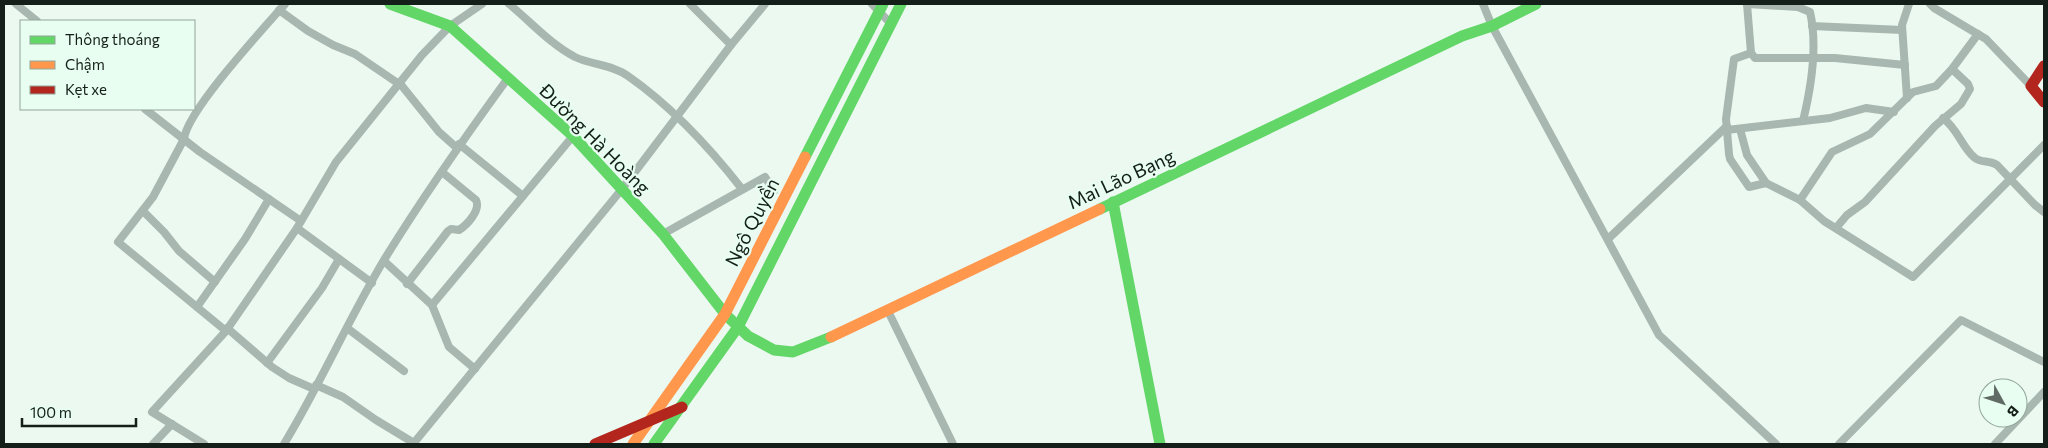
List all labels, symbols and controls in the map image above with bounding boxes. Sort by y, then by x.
legend [20,20,195,110]
text: Thông thoáng [65,30,160,48]
text: Chậm [65,55,105,73]
street label: Đường Hà Hoàng [534,78,656,199]
text: Kẹt xe [65,80,107,98]
street label: Mai Lão Bạng [1064,144,1178,213]
street label: Ngô Quyền [720,174,784,270]
north arrow [1978,378,2028,428]
scale bar [22,396,136,428]
text: 100 m [30,403,72,421]
text: B [2004,403,2023,421]

